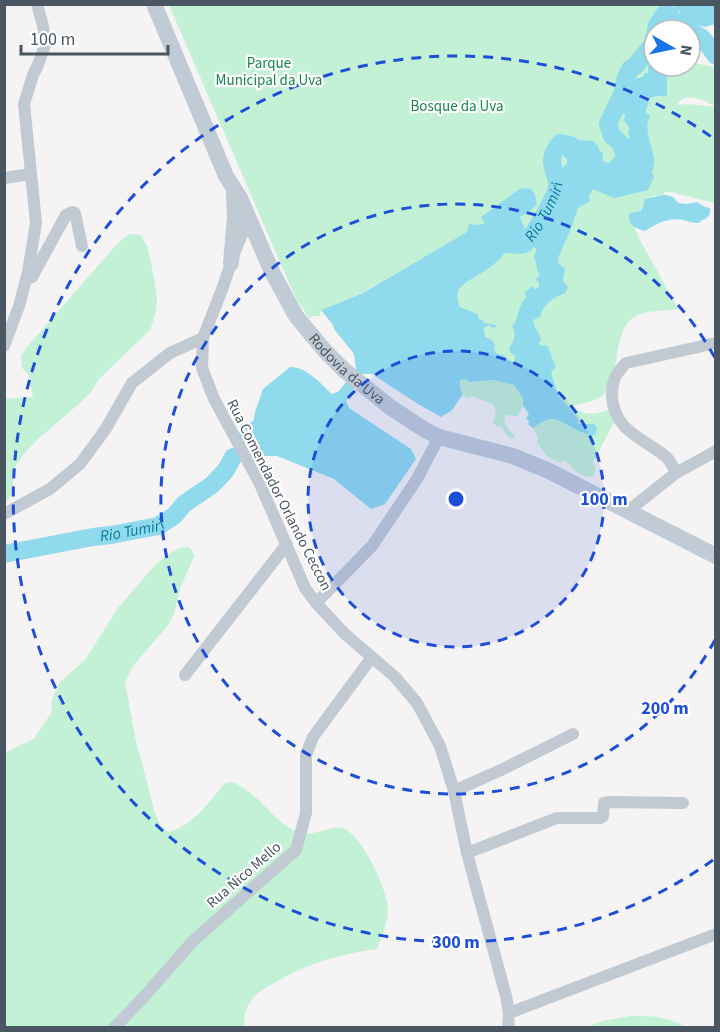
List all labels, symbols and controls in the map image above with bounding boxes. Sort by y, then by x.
scale bar [21,18,168,56]
north arrow [642,18,702,78]
text: 100 m [30,27,75,52]
text: N [674,43,698,57]
park label: Parque Municipal da Uva [216,53,322,91]
park label: Bosque da Uva [411,96,503,117]
water label: Rio Tumiri [519,182,568,247]
street label: Rodovia da Uva [304,329,390,409]
street label: Rua Comendador Orlando Ceccon [221,396,337,594]
text: 100 m [580,487,628,512]
centre of rings [446,489,466,509]
water label: Rio Tumiri [99,513,169,547]
text: 200 m [641,696,689,721]
street label: Rua Nico Mello [202,837,286,913]
text: 300 m [432,930,480,955]

